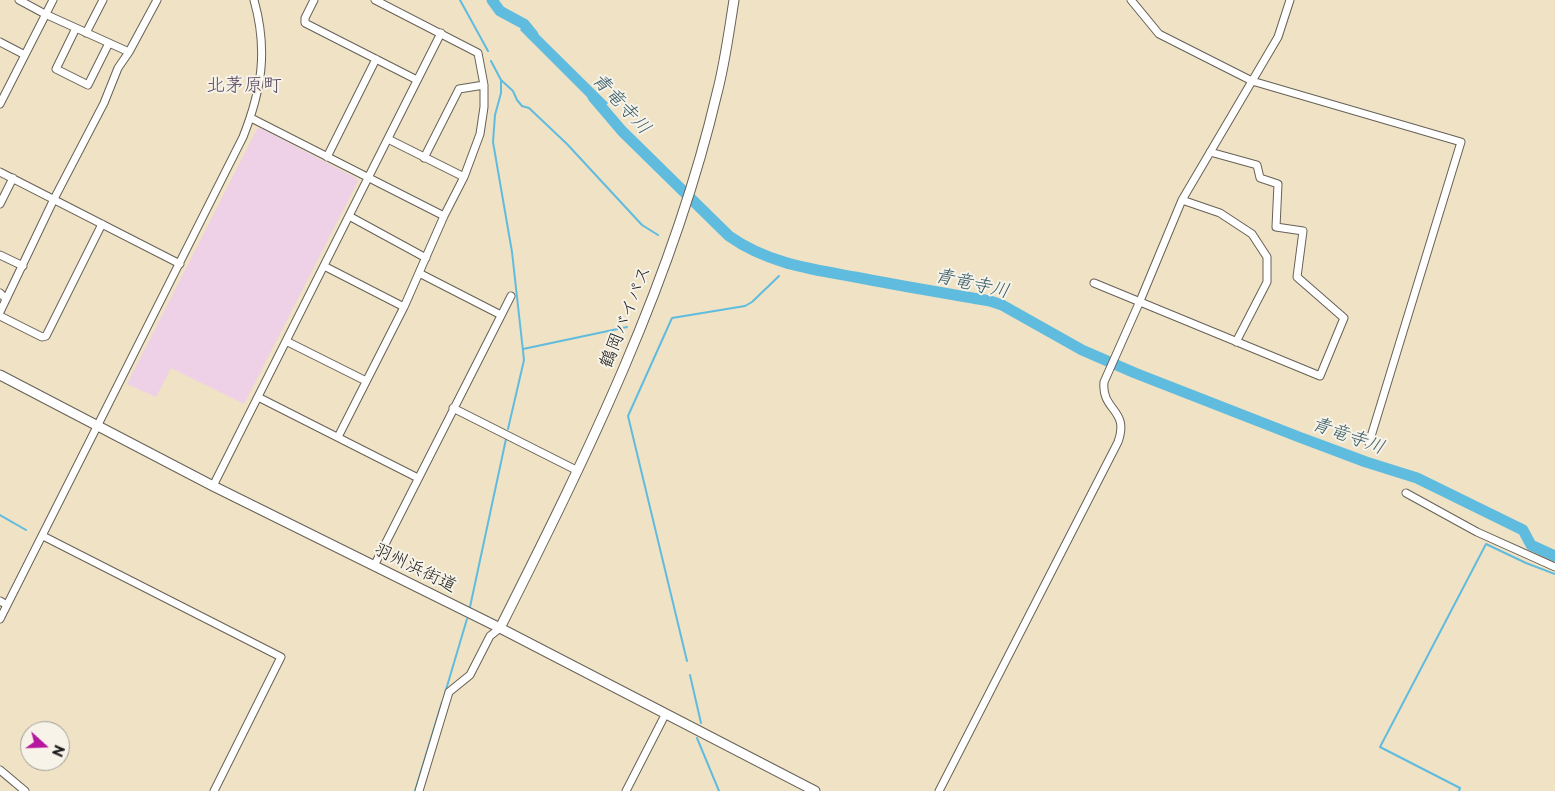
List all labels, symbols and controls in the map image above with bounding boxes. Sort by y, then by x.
water label: 青竜寺川 [587,68,655,140]
district label: 北茅原町 [206,75,282,97]
street label: 鶴岡バイパス [596,263,656,371]
water label: 青竜寺川 [932,264,1012,304]
water label: 青竜寺川 [1308,412,1388,460]
street label: 羽州浜街道 [370,539,460,597]
north arrow [20,721,70,771]
text: N [47,742,70,760]

